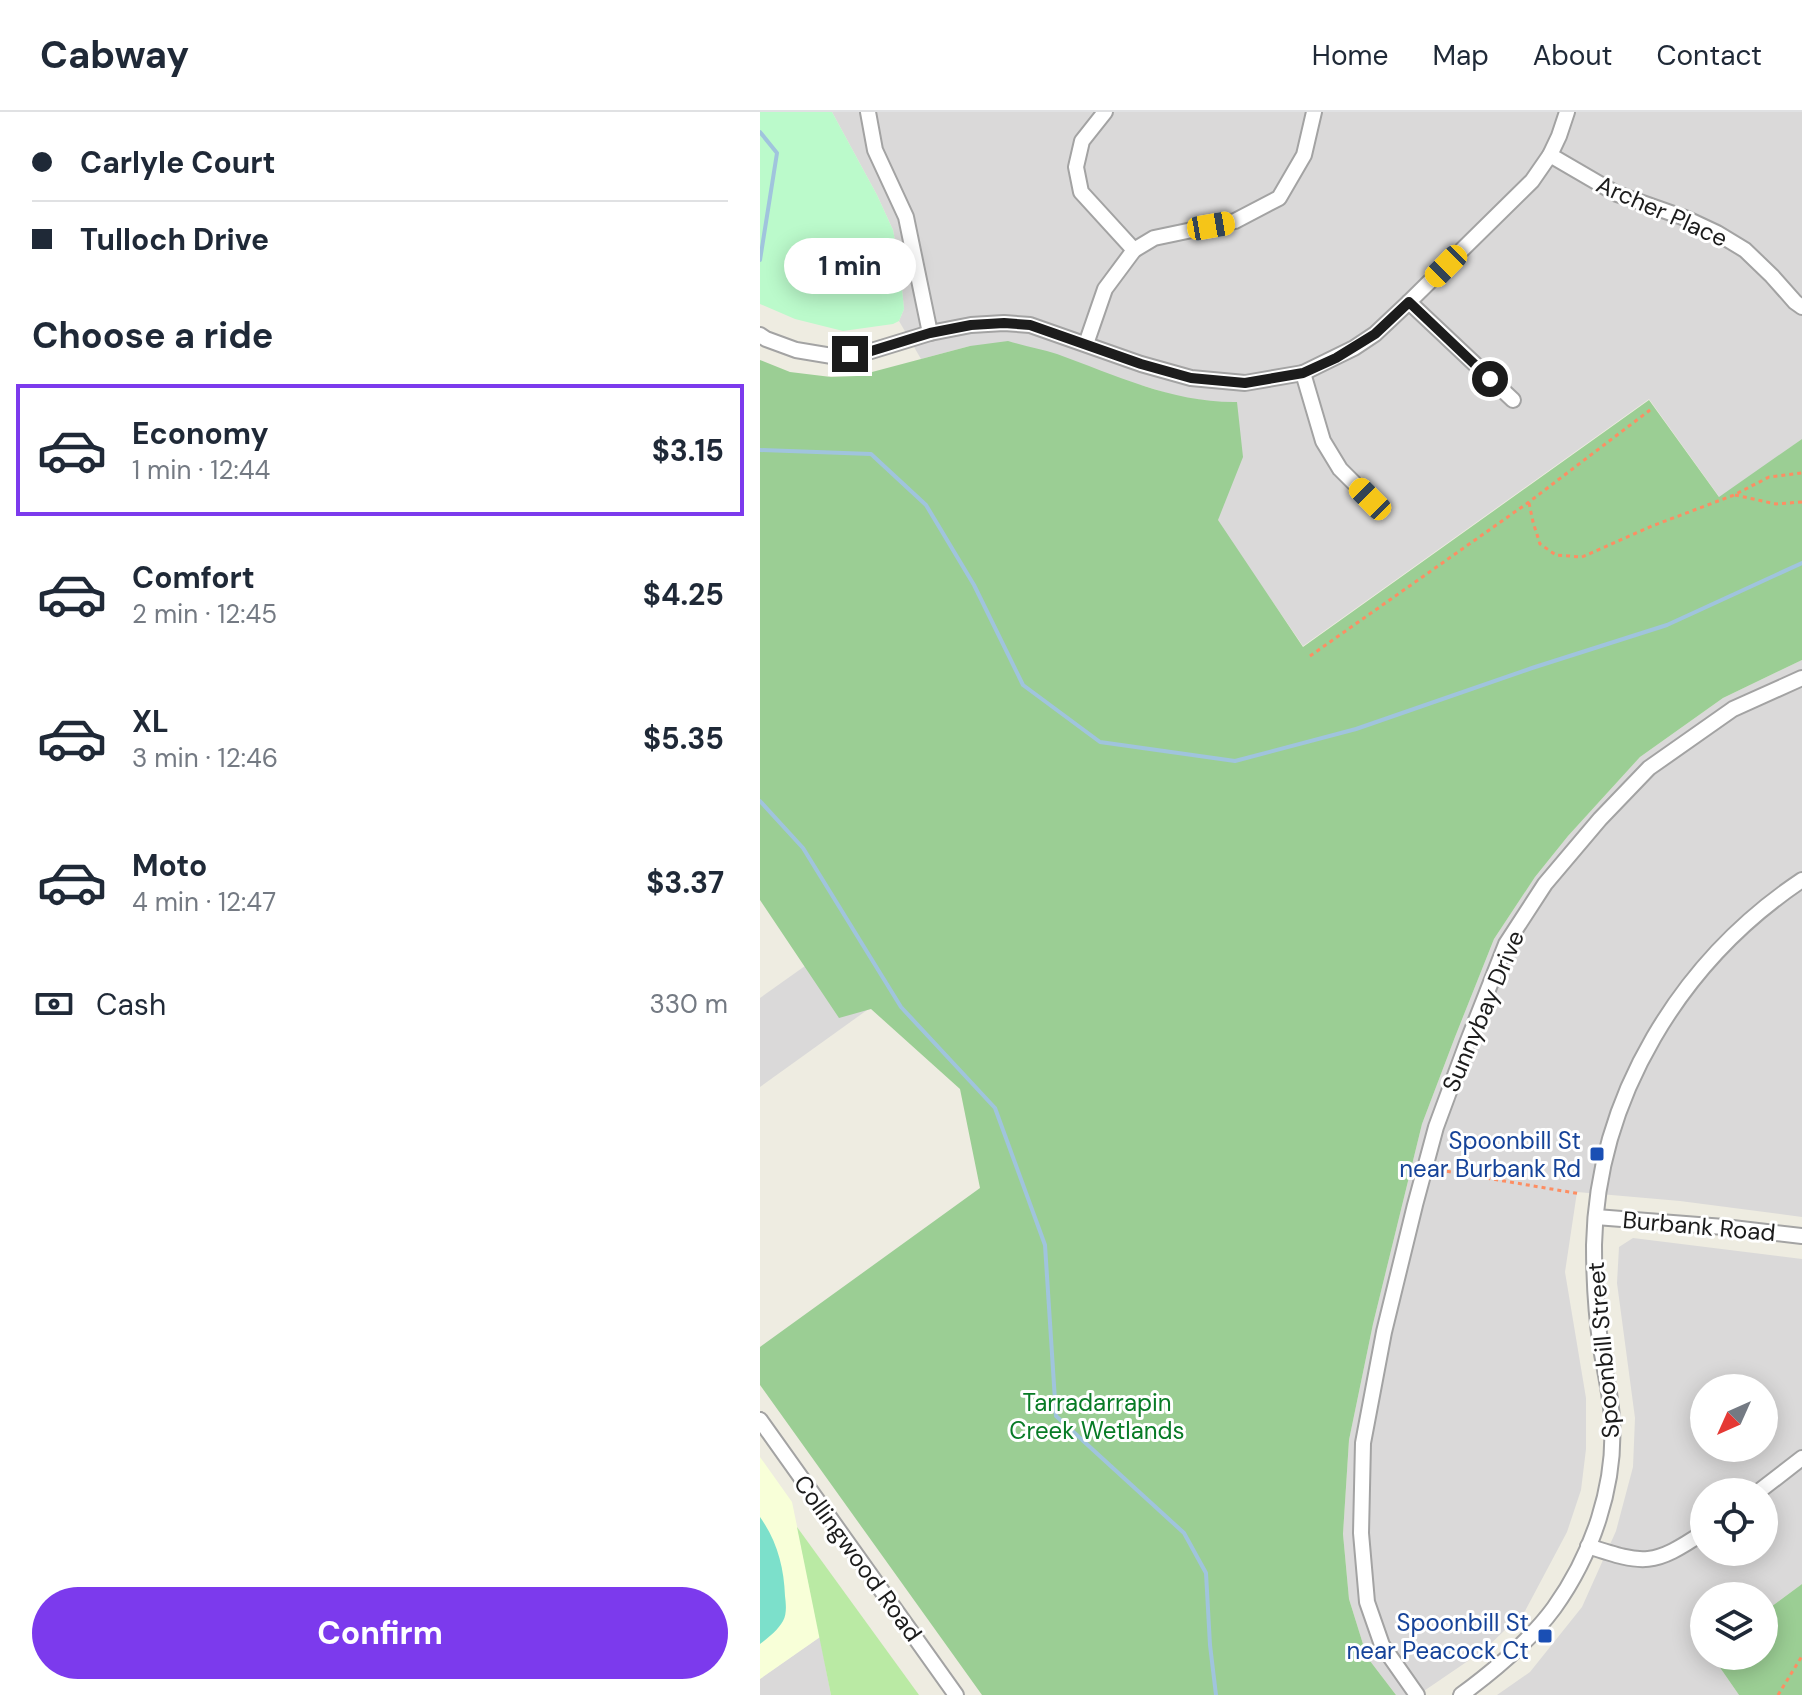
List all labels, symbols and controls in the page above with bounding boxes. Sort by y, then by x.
text: Cabway [40,30,189,80]
text: Home [1312,37,1388,74]
text: Map [1432,37,1489,74]
text: About [1533,37,1612,74]
text: Contact [1656,37,1762,74]
text: Carlyle Court [80,143,275,182]
street label: Archer Place [1592,168,1732,254]
car [1185,210,1237,242]
text: Tulloch Drive [80,220,269,259]
callout: 1 min [784,238,916,294]
car [1421,241,1471,291]
text: 1 min [818,249,882,283]
text: Choose a ride [32,312,273,359]
route end [832,336,868,372]
route start [1472,361,1508,397]
icon: car [36,414,108,486]
text: Economy [132,414,269,453]
text: $3.15 [652,431,724,470]
text: 1 min · 12:44 [132,453,270,487]
car [1345,474,1395,524]
icon: car [36,558,108,630]
text: Comfort [132,558,255,597]
text: $4.25 [643,575,724,614]
text: 2 min · 12:45 [132,597,277,631]
icon: car [36,702,108,774]
text: XL [132,702,169,741]
text: $5.35 [643,719,724,758]
text: 3 min · 12:46 [132,741,278,775]
icon: car [36,846,108,918]
text: Moto [132,846,207,885]
text: $3.37 [646,863,724,902]
text: 4 min · 12:47 [132,885,276,919]
street label: Sunnybay Drive [1435,926,1531,1096]
icon: cash [32,982,76,1026]
text: Cash [96,985,166,1024]
text: 330 m [649,987,728,1021]
place label: Spoonbill St near Burbank Rd [1399,1125,1581,1184]
marker: Spoonbill St near Burbank Rd [1588,1145,1606,1163]
street label: Burbank Road [1621,1204,1777,1248]
street label: Spoonbill Street [1580,1260,1626,1440]
north arrow [1690,1374,1778,1462]
map controls [1690,1374,1778,1670]
park label: Tarradarrapin Creek Wetlands [1009,1387,1185,1446]
street label: Collingwood Road [787,1469,929,1647]
button: locate [1690,1478,1778,1566]
button: layers [1690,1582,1778,1670]
button: Confirm [32,1587,728,1679]
place label: Spoonbill St near Peacock Ct [1347,1607,1529,1666]
marker: Spoonbill St near Peacock Ct [1536,1627,1554,1645]

